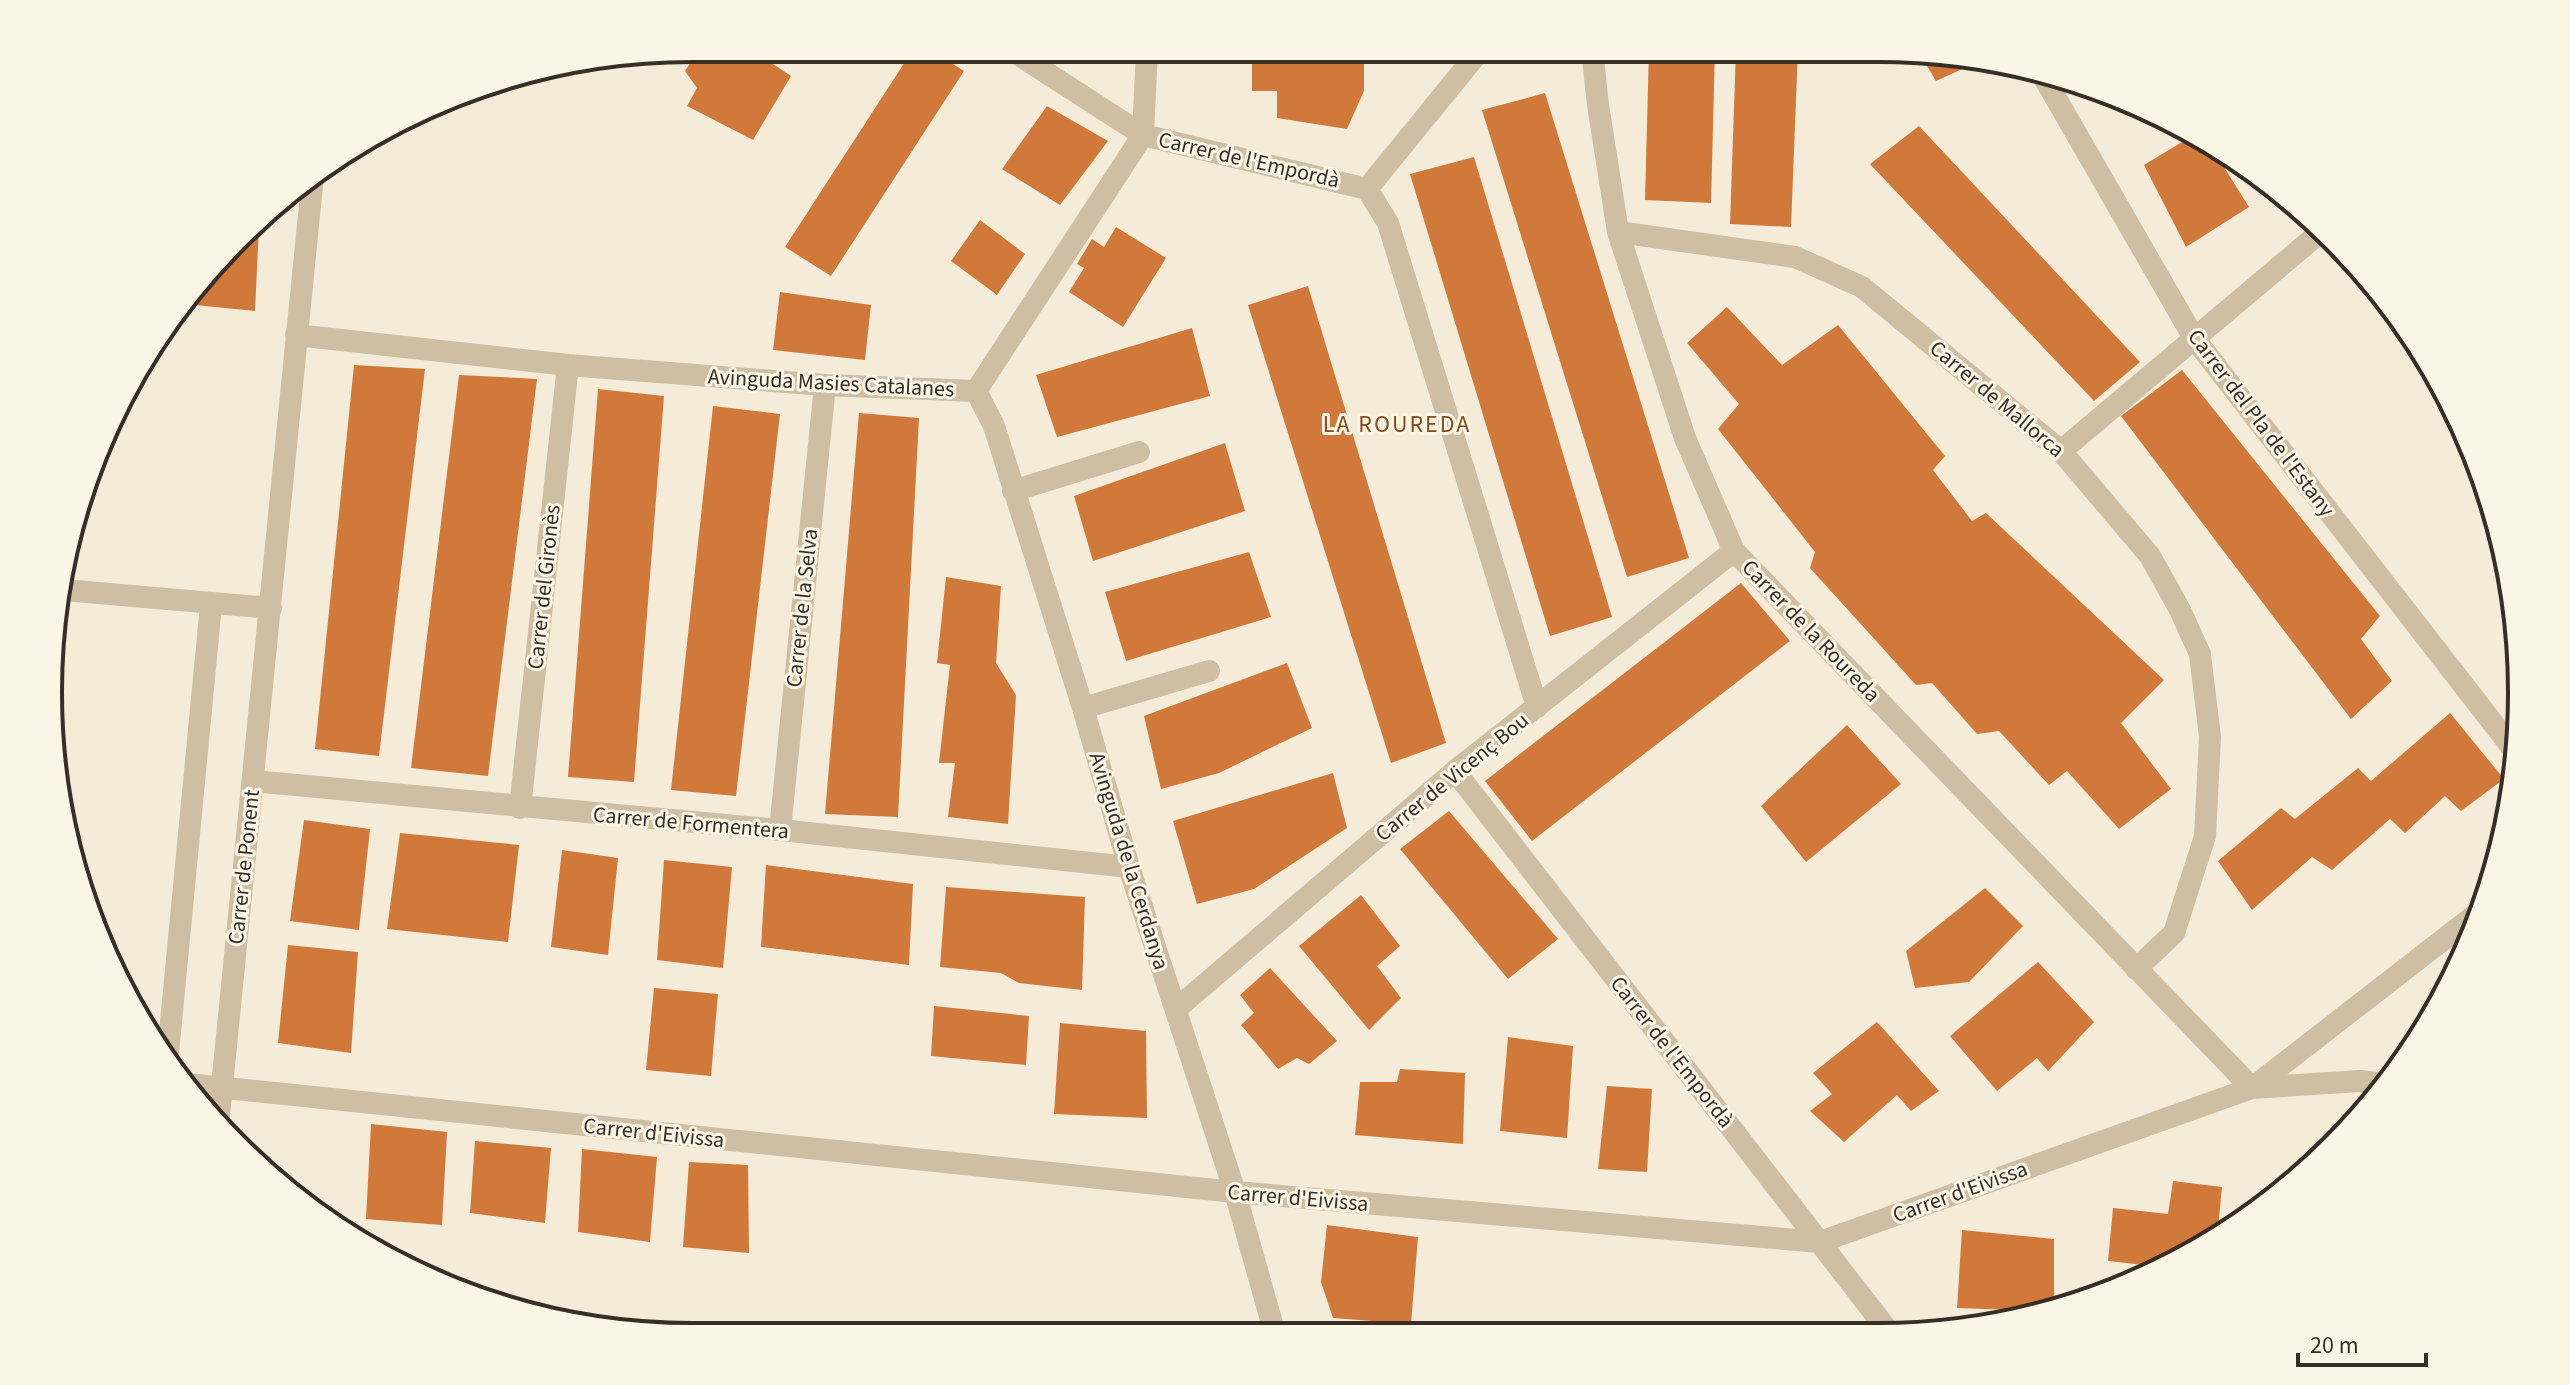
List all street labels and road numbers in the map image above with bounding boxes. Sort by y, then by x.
street label: Carrer de l'Empordà [1155,124,1343,196]
street label: Carrer del Pla de l'Estany [2180,322,2343,524]
street label: Carrer de Mallorca [1922,333,2072,465]
street label: Avinguda Masies Catalanes [707,361,955,405]
street label: Carrer del Gironès [519,503,569,671]
street label: Carrer de la Selva [778,527,826,689]
street label: Carrer de la Roureda [1734,552,1888,710]
street label: Carrer de Vicenç Bou [1368,705,1536,849]
street label: Avinguda de la Cerdanya [1081,748,1177,974]
street label: Carrer de Ponent [220,787,268,946]
street label: Carrer de Formentera [592,798,790,848]
street label: Carrer de l'Empordà [1602,969,1742,1135]
street label: Carrer d'Eivissa [582,1110,726,1156]
street label: Carrer d'Eivissa [1888,1153,2032,1231]
street label: Carrer d'Eivissa [1226,1176,1370,1220]

